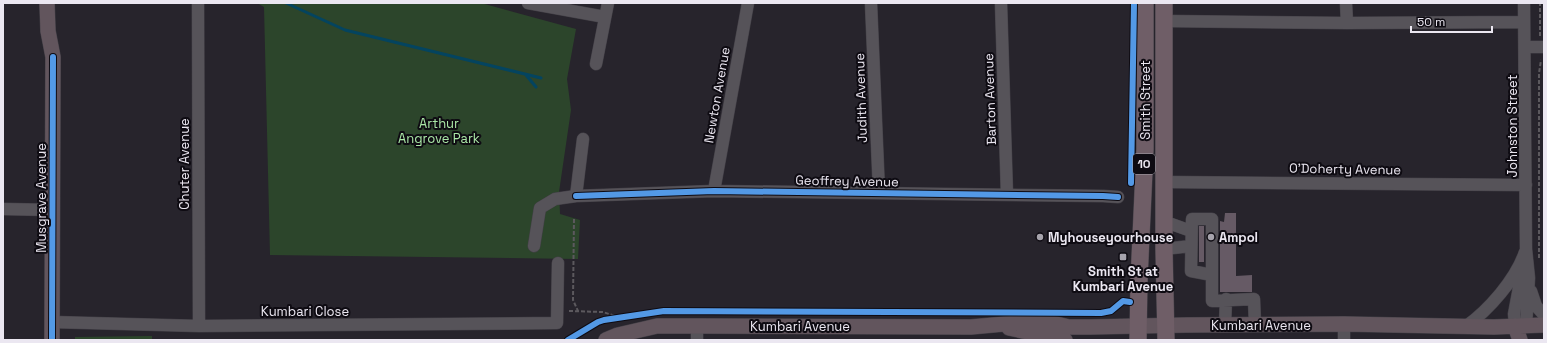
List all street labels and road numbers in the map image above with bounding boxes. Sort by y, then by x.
street label: Newton Avenue [700,46,734,144]
street label: Judith Avenue [851,53,871,143]
street label: Barton Avenue [980,53,1000,145]
street label: Smith Street [1137,60,1154,140]
street label: Johnston Street [1504,75,1521,177]
street label: Chuter Avenue [176,118,193,210]
street label: Musgrave Avenue [33,143,50,253]
road number: 10 [1133,154,1155,174]
street label: O'Doherty Avenue [1289,160,1401,178]
street label: Geoffrey Avenue [795,172,899,190]
street label: Kumbari Close [261,303,349,320]
street label: Kumbari Avenue [1211,317,1311,334]
street label: Kumbari Avenue [750,318,850,335]

